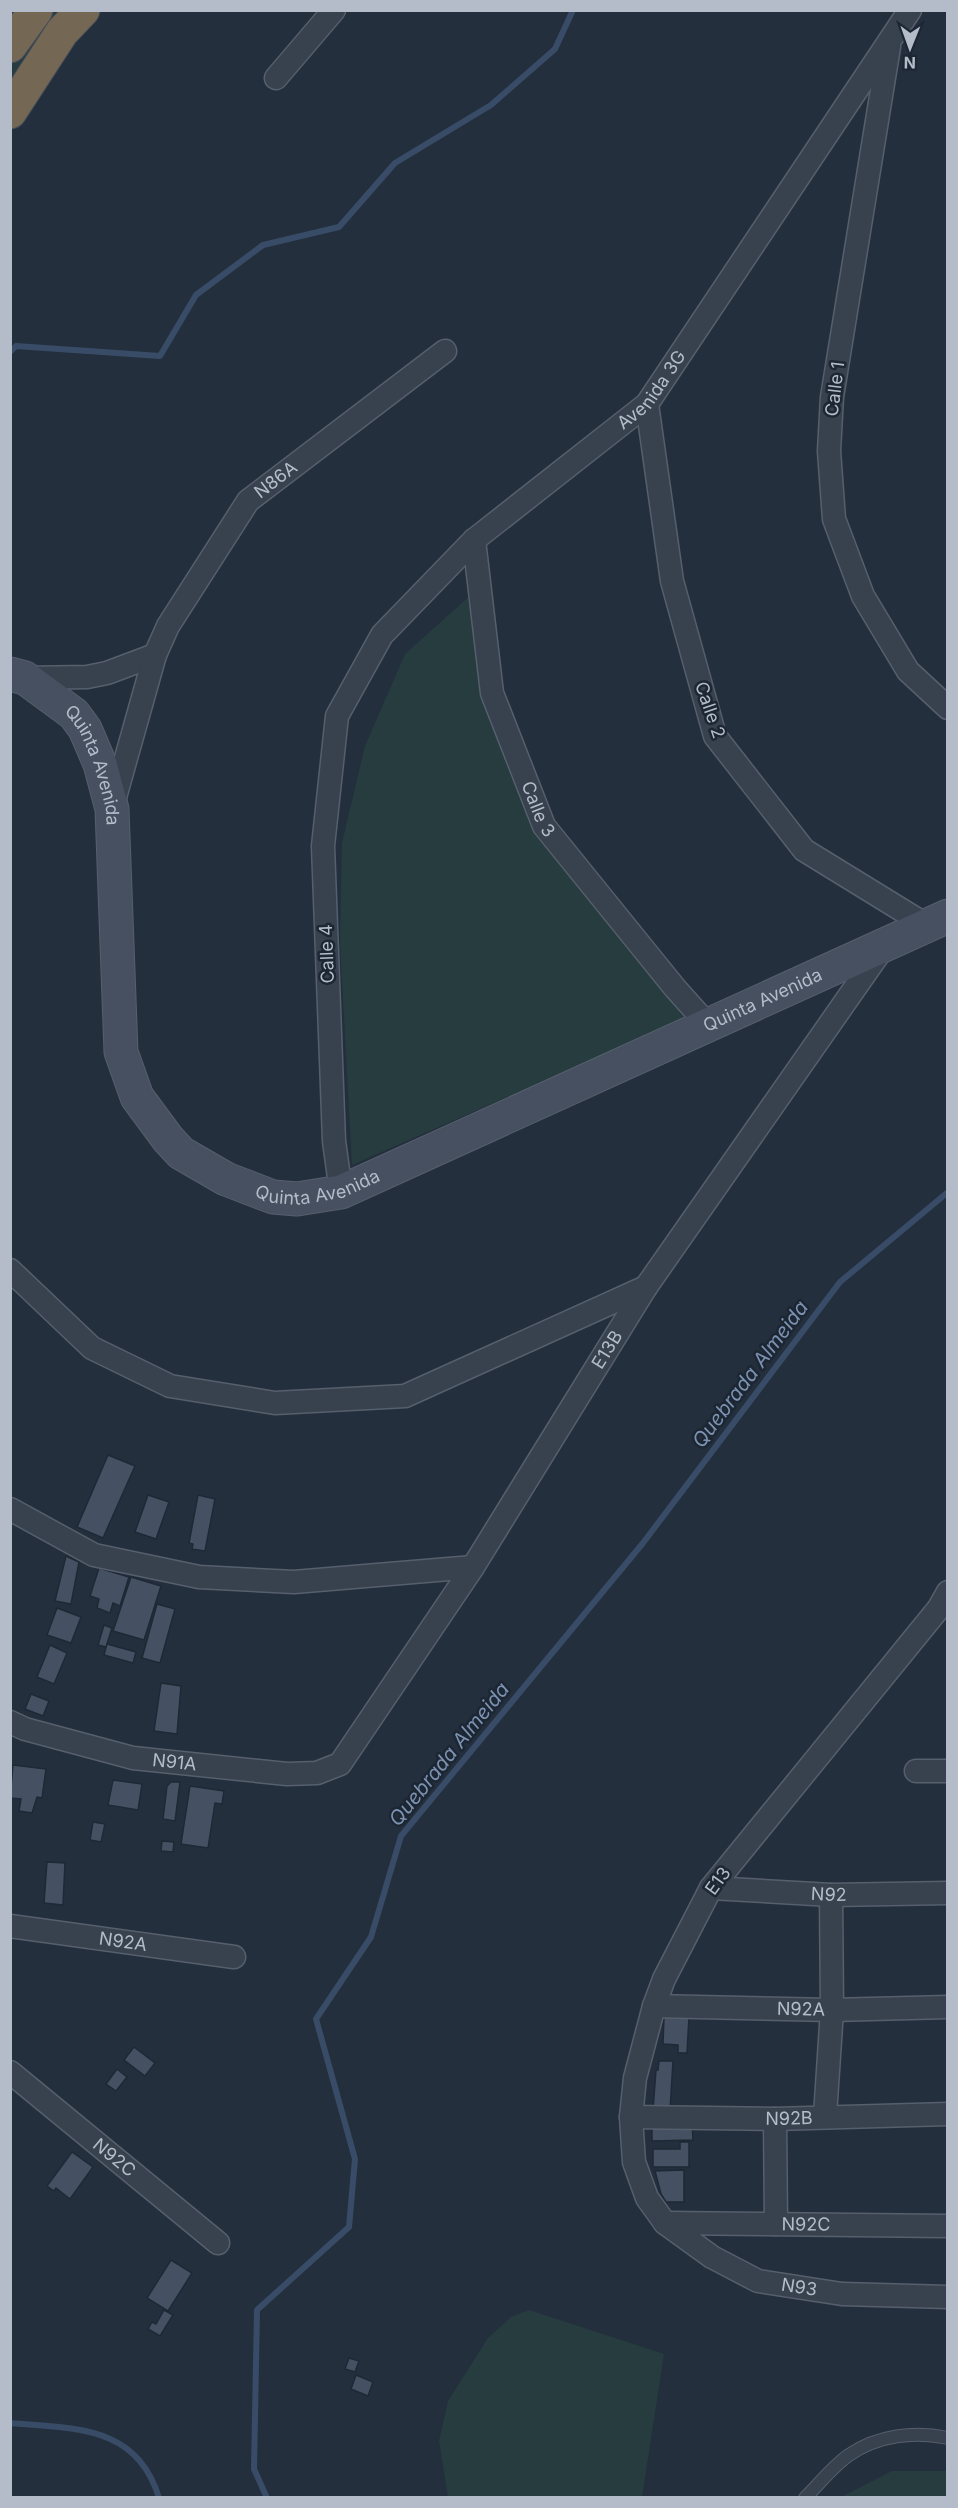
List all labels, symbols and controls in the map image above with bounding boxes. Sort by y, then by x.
north arrow [880,18,940,78]
text: N [903,53,916,73]
street label: Avenida 3G [613,346,690,434]
street label: Calle 1 [821,360,848,417]
street label: N86A [250,456,301,502]
street label: Calle 2 [691,679,730,741]
street label: Quinta Avenida [61,700,124,826]
street label: Calle 3 [518,778,560,841]
street label: Calle 4 [315,924,338,984]
street label: Quinta Avenida [700,964,825,1036]
street label: Quinta Avenida [252,1165,383,1209]
water label: Quebrada Almeida [687,1296,813,1452]
street label: E13B [587,1326,627,1372]
water label: Quebrada Almeida [384,1677,514,1831]
street label: N91A [151,1749,198,1775]
street label: E13 [700,1863,735,1899]
street label: N92 [810,1883,847,1905]
street label: N92A [98,1927,148,1955]
street label: N92A [777,1998,825,2020]
street label: N92B [765,2107,813,2129]
street label: N92C [89,2134,140,2181]
street label: N92C [781,2213,831,2235]
street label: N93 [780,2274,819,2300]

